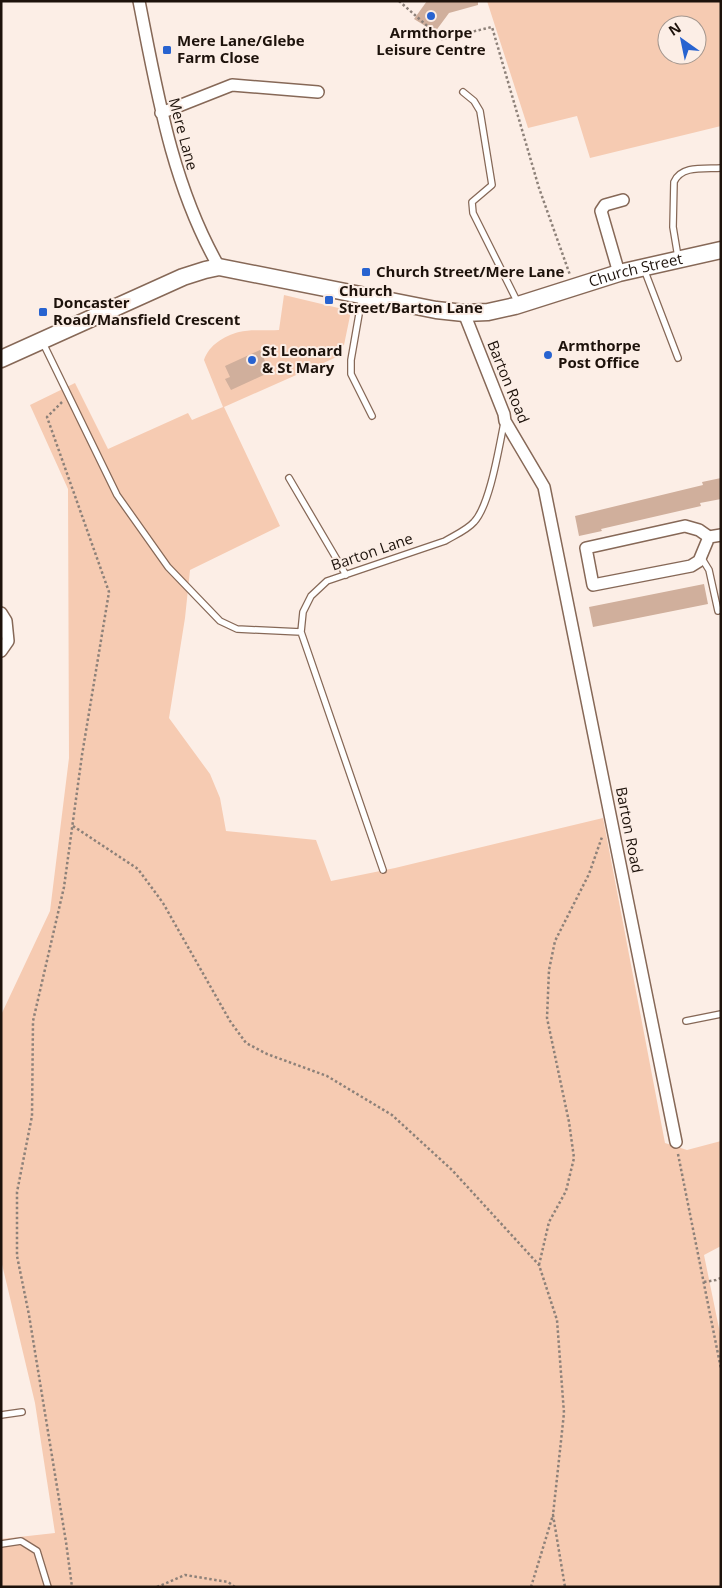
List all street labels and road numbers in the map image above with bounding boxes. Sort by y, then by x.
street label: Mere Lane [165,95,203,172]
street label: Church Street [586,248,684,291]
street label: Barton Road [483,337,535,426]
street label: Barton Lane [328,528,415,574]
street label: Barton Road [612,785,648,875]

